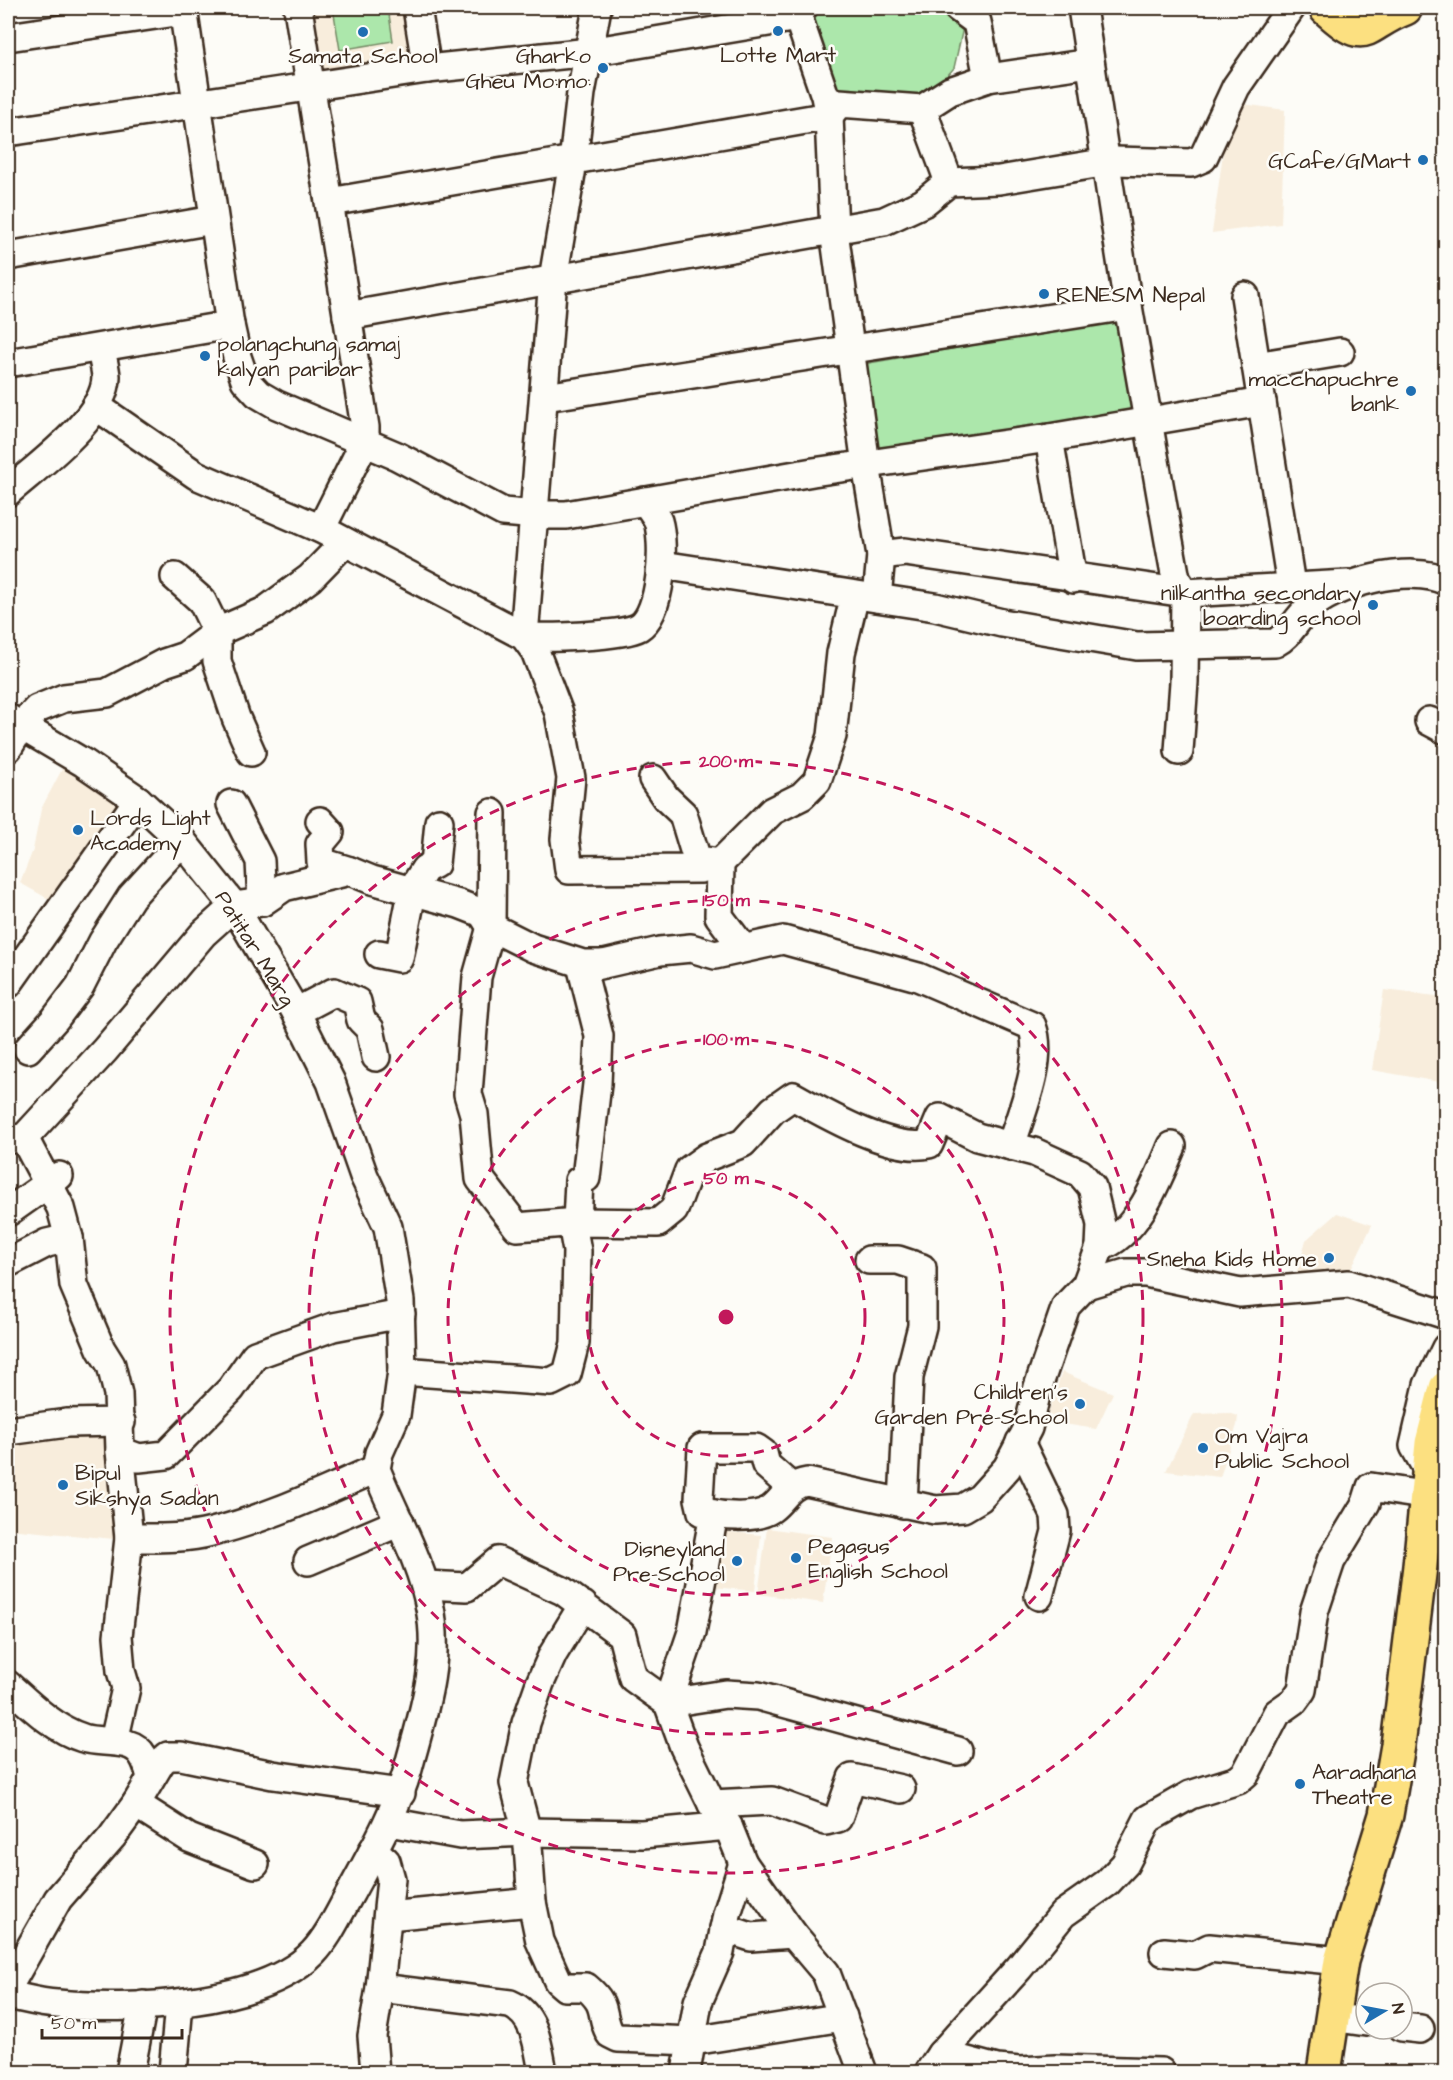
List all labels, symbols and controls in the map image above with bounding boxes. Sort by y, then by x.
marker: Lotte Mart [771,24,785,38]
marker: Samata School [356,25,370,39]
place label: Lotte Mart [720,40,836,71]
place label: Samata School [288,41,438,72]
place label: Gharko Gheu Mo:mo: [466,41,592,97]
marker: Gharko Gheu Mo:mo: [596,61,610,75]
place label: GCafe/GMart [1268,146,1411,177]
marker: GCafe/GMart [1416,153,1430,167]
place label: RENESM Nepal [1056,280,1205,311]
marker: RENESM Nepal [1037,287,1051,301]
place label: polangchung samaj kalyan paribar [217,329,400,386]
marker: polangchung samaj kalyan paribar [198,349,212,363]
place label: macchapuchre bank [1248,364,1399,420]
marker: macchapuchre bank [1404,384,1418,398]
place label: nilkantha secondary boarding school [1161,578,1361,635]
marker: nilkantha secondary boarding school [1366,598,1380,612]
text: 200 m [698,749,754,774]
place label: Lords Light Academy [90,803,211,860]
marker: Lords Light Academy [71,823,85,837]
street label: Patitar Marg [206,885,303,1013]
text: 150 m [702,888,751,913]
text: 100 m [703,1027,750,1052]
text: 50 m [703,1166,750,1191]
place label: Sneha Kids Home [1147,1244,1317,1275]
marker: Sneha Kids Home [1322,1251,1336,1265]
centre of rings [716,1307,736,1327]
place label: Children's Garden Pre-School [874,1377,1068,1433]
marker: Children's Garden Pre-School [1073,1397,1087,1411]
place label: Om Vajra Public School [1215,1421,1349,1477]
marker: Om Vajra Public School [1196,1441,1210,1455]
place label: Bipul Sikshya Sadan [75,1458,219,1515]
marker: Bipul Sikshya Sadan [56,1478,70,1492]
place label: Pegasus English School [808,1531,948,1588]
place label: Disneyland Pre-School [613,1534,725,1590]
marker: Pegasus English School [789,1551,803,1565]
marker: Disneyland Pre-School [730,1554,744,1568]
place label: Aaradhana Theatre [1312,1757,1416,1813]
marker: Aaradhana Theatre [1293,1777,1307,1791]
north arrow [1354,1981,1414,2041]
scale bar [42,2002,182,2040]
text: N [1386,2002,1409,2015]
text: 50 m [51,2011,96,2036]

